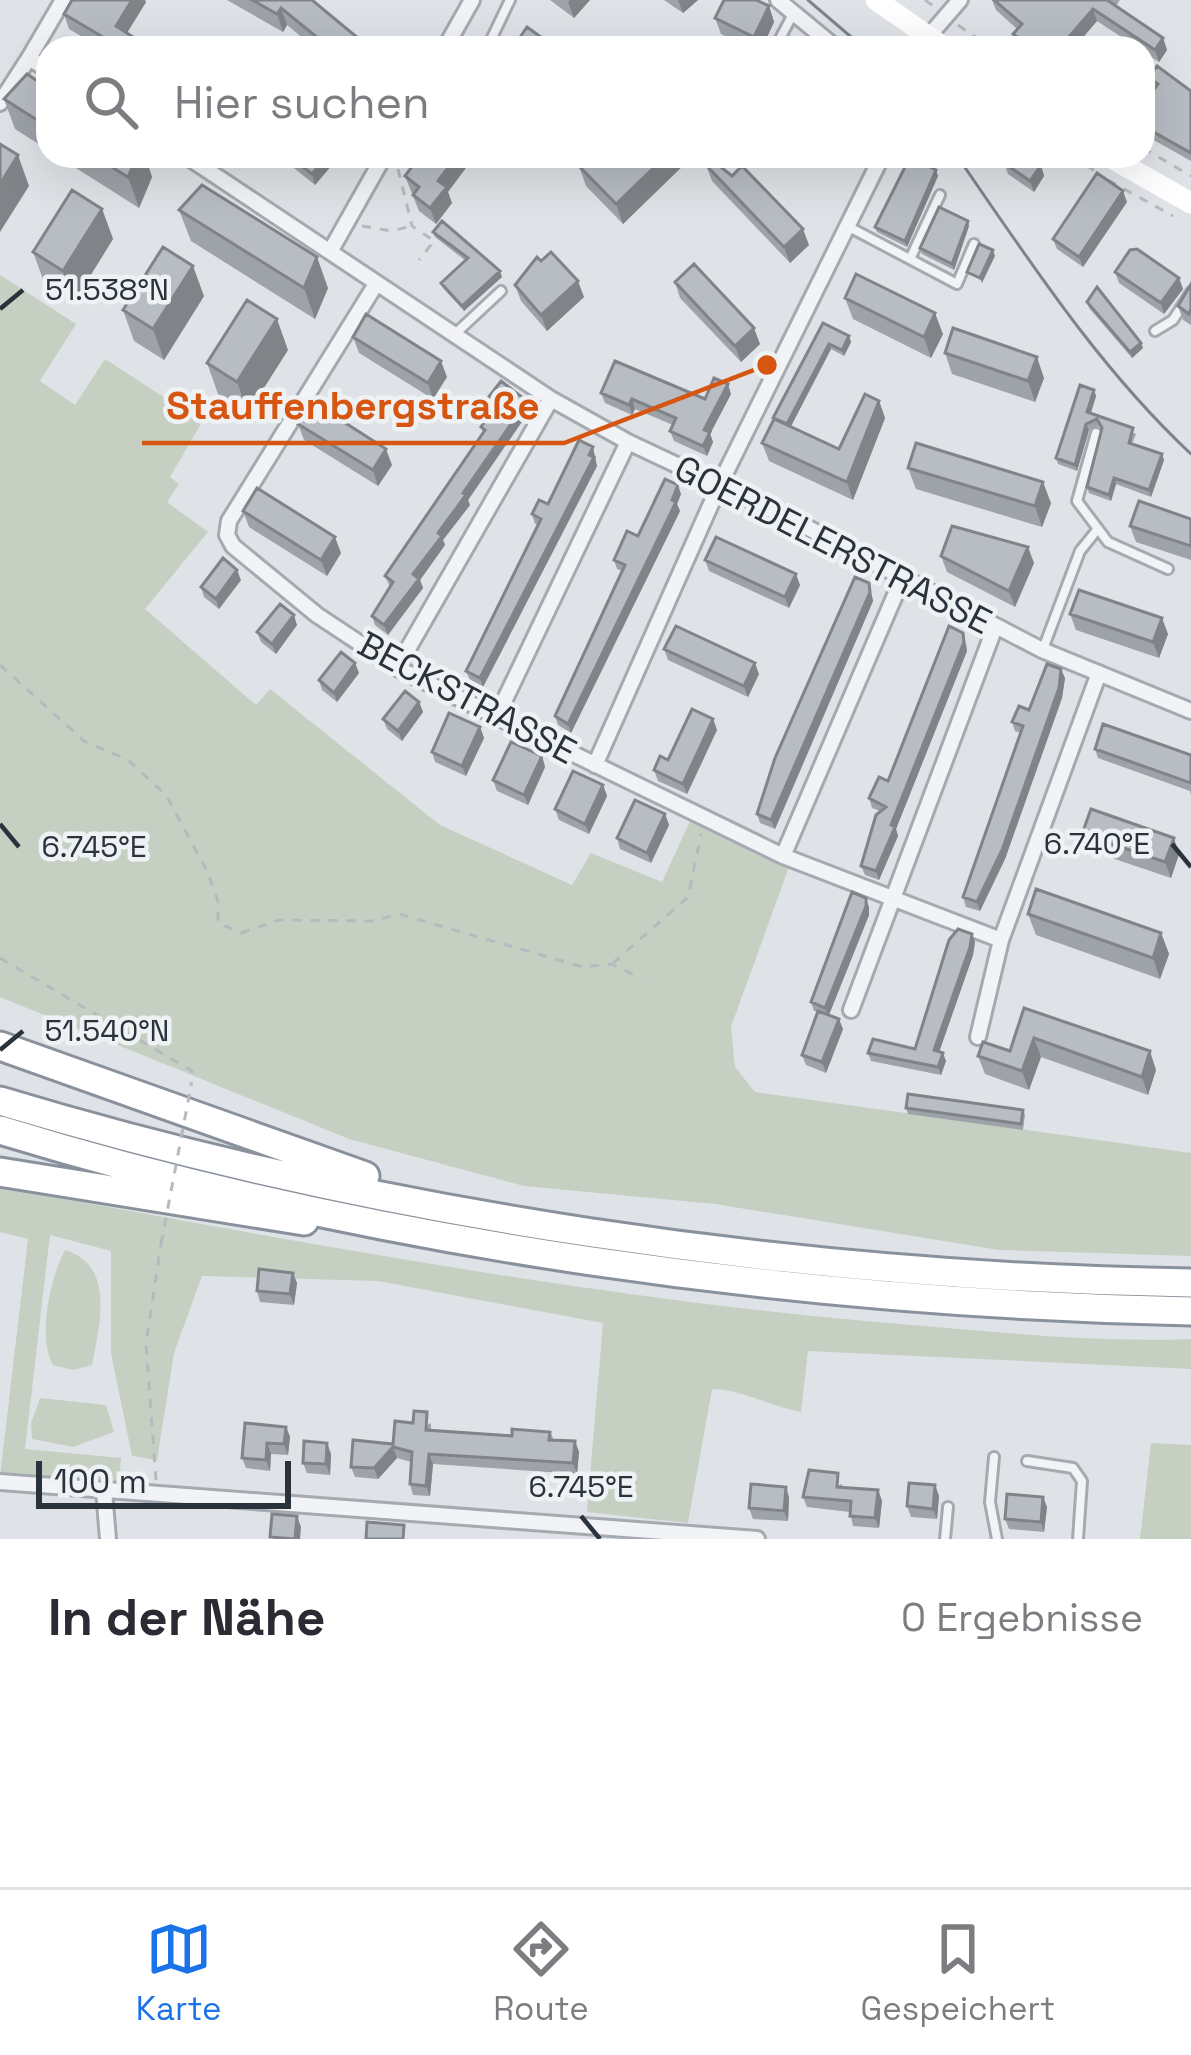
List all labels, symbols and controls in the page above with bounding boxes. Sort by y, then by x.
search box [36,36,1155,168]
icon: search [78,69,144,135]
text: Hier suchen [174,74,430,131]
text: 51.538°N [45,270,169,309]
callout: Stauffenbergstraße [142,368,564,443]
text: Stauffenbergstraße [166,381,540,430]
street label: GOERDELERSTRASSE [667,445,999,645]
street label: BECKSTRASSE [350,621,584,775]
text: 6.740°E [1044,824,1150,863]
text: 6.745°E [41,827,147,866]
text: 51.540°N [45,1011,169,1050]
scale bar [36,1455,291,1508]
text: 100 m [54,1461,147,1503]
text: 6.745°E [528,1467,634,1506]
text: In der Nähe [48,1585,325,1650]
text: 0 Ergebnisse [901,1593,1143,1642]
tab: Karte [136,1916,222,2030]
tab: Route [493,1916,589,2030]
tab: Gespeichert [860,1916,1055,2030]

